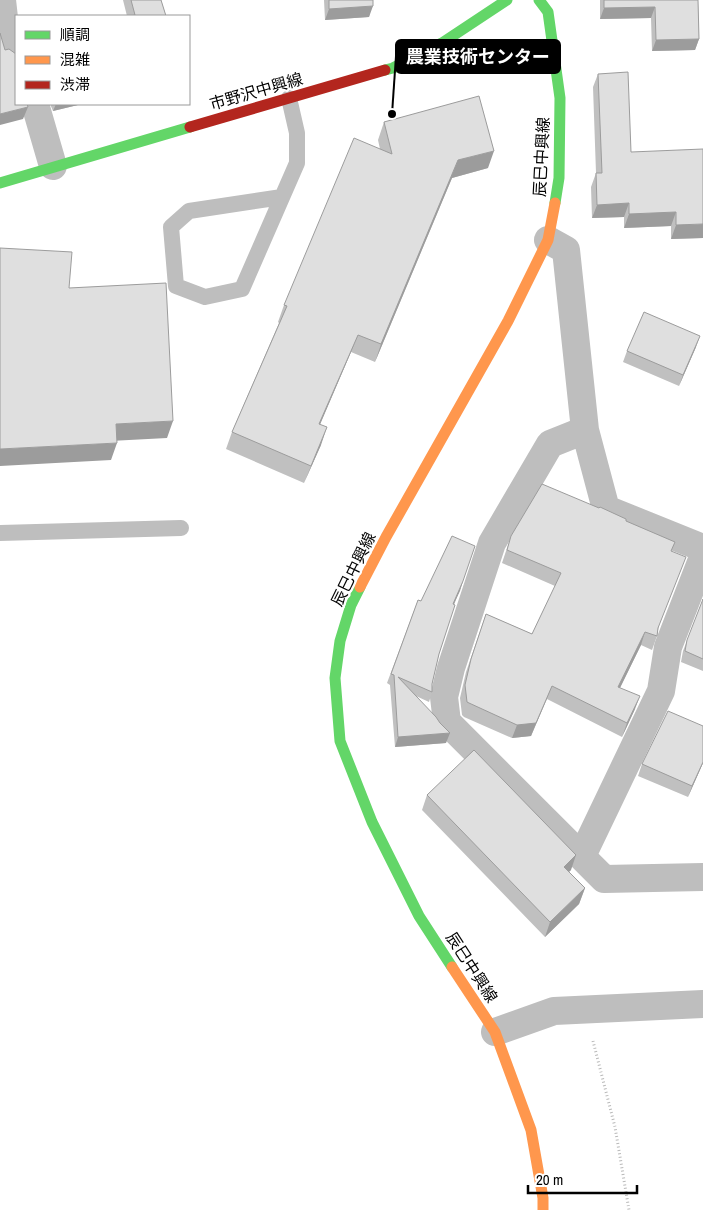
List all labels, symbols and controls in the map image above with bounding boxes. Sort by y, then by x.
legend [15,15,190,105]
text: 順調 [60,24,90,45]
callout: 農業技術センター [396,40,560,73]
text: 農業技術センター [406,44,550,69]
text: 混雑 [60,49,90,70]
street label: 市野沢中興線 [207,67,305,115]
text: 渋滞 [60,74,90,95]
street label: 辰巳中興線 [528,116,554,198]
street label: 辰巳中興線 [326,528,380,610]
street label: 辰巳中興線 [441,927,503,1007]
scale bar [528,1162,637,1194]
text: 20 m [536,1169,563,1190]

